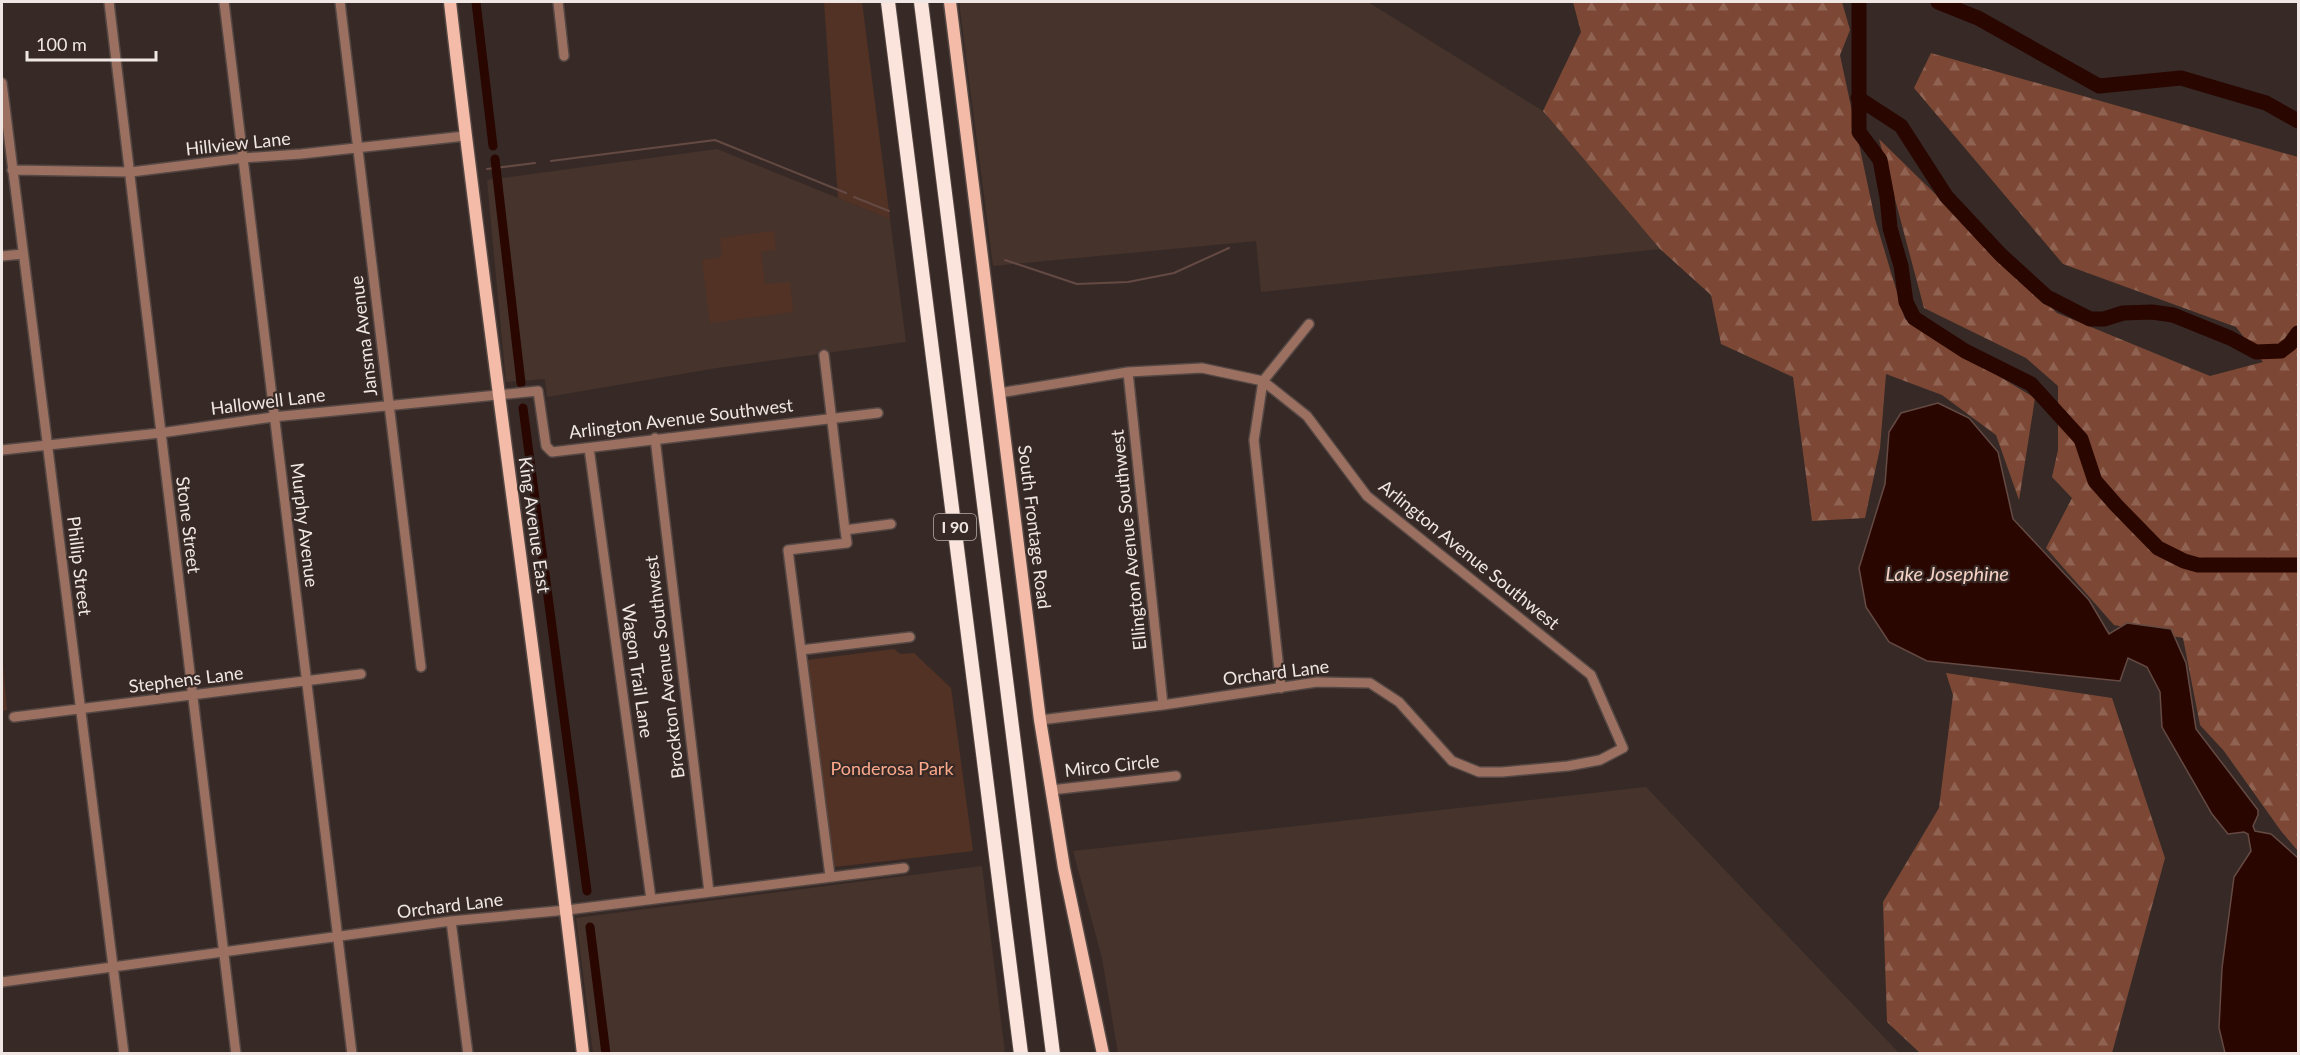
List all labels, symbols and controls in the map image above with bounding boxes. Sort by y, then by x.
scale bar [27,24,156,62]
text: 100 m [36,33,87,55]
street label: Hillview Lane [184,127,292,159]
street label: Jansma Avenue [345,275,381,398]
street label: Hallowell Lane [209,383,326,419]
street label: Arlington Avenue Southwest [568,393,795,443]
street label: Ellington Avenue Southwest [1105,428,1151,651]
street label: South Frontage Road [1014,443,1056,610]
street label: King Avenue East [515,455,556,595]
street label: Murphy Avenue [286,461,324,588]
street label: Stone Street [172,475,206,575]
street label: Arlington Avenue Southwest [1375,475,1565,634]
road number: I 90 [934,514,976,540]
street label: Phillip Street [63,515,97,617]
street label: Brockton Avenue Southwest [639,554,689,780]
water label: Lake Josephine [1885,561,2009,585]
street label: Wagon Trail Lane [618,602,658,739]
street label: Orchard Lane [1222,655,1330,689]
street label: Stephens Lane [127,661,244,697]
street label: Mirco Circle [1063,749,1160,781]
park label: Ponderosa Park [830,757,954,779]
street label: Orchard Lane [396,888,504,922]

